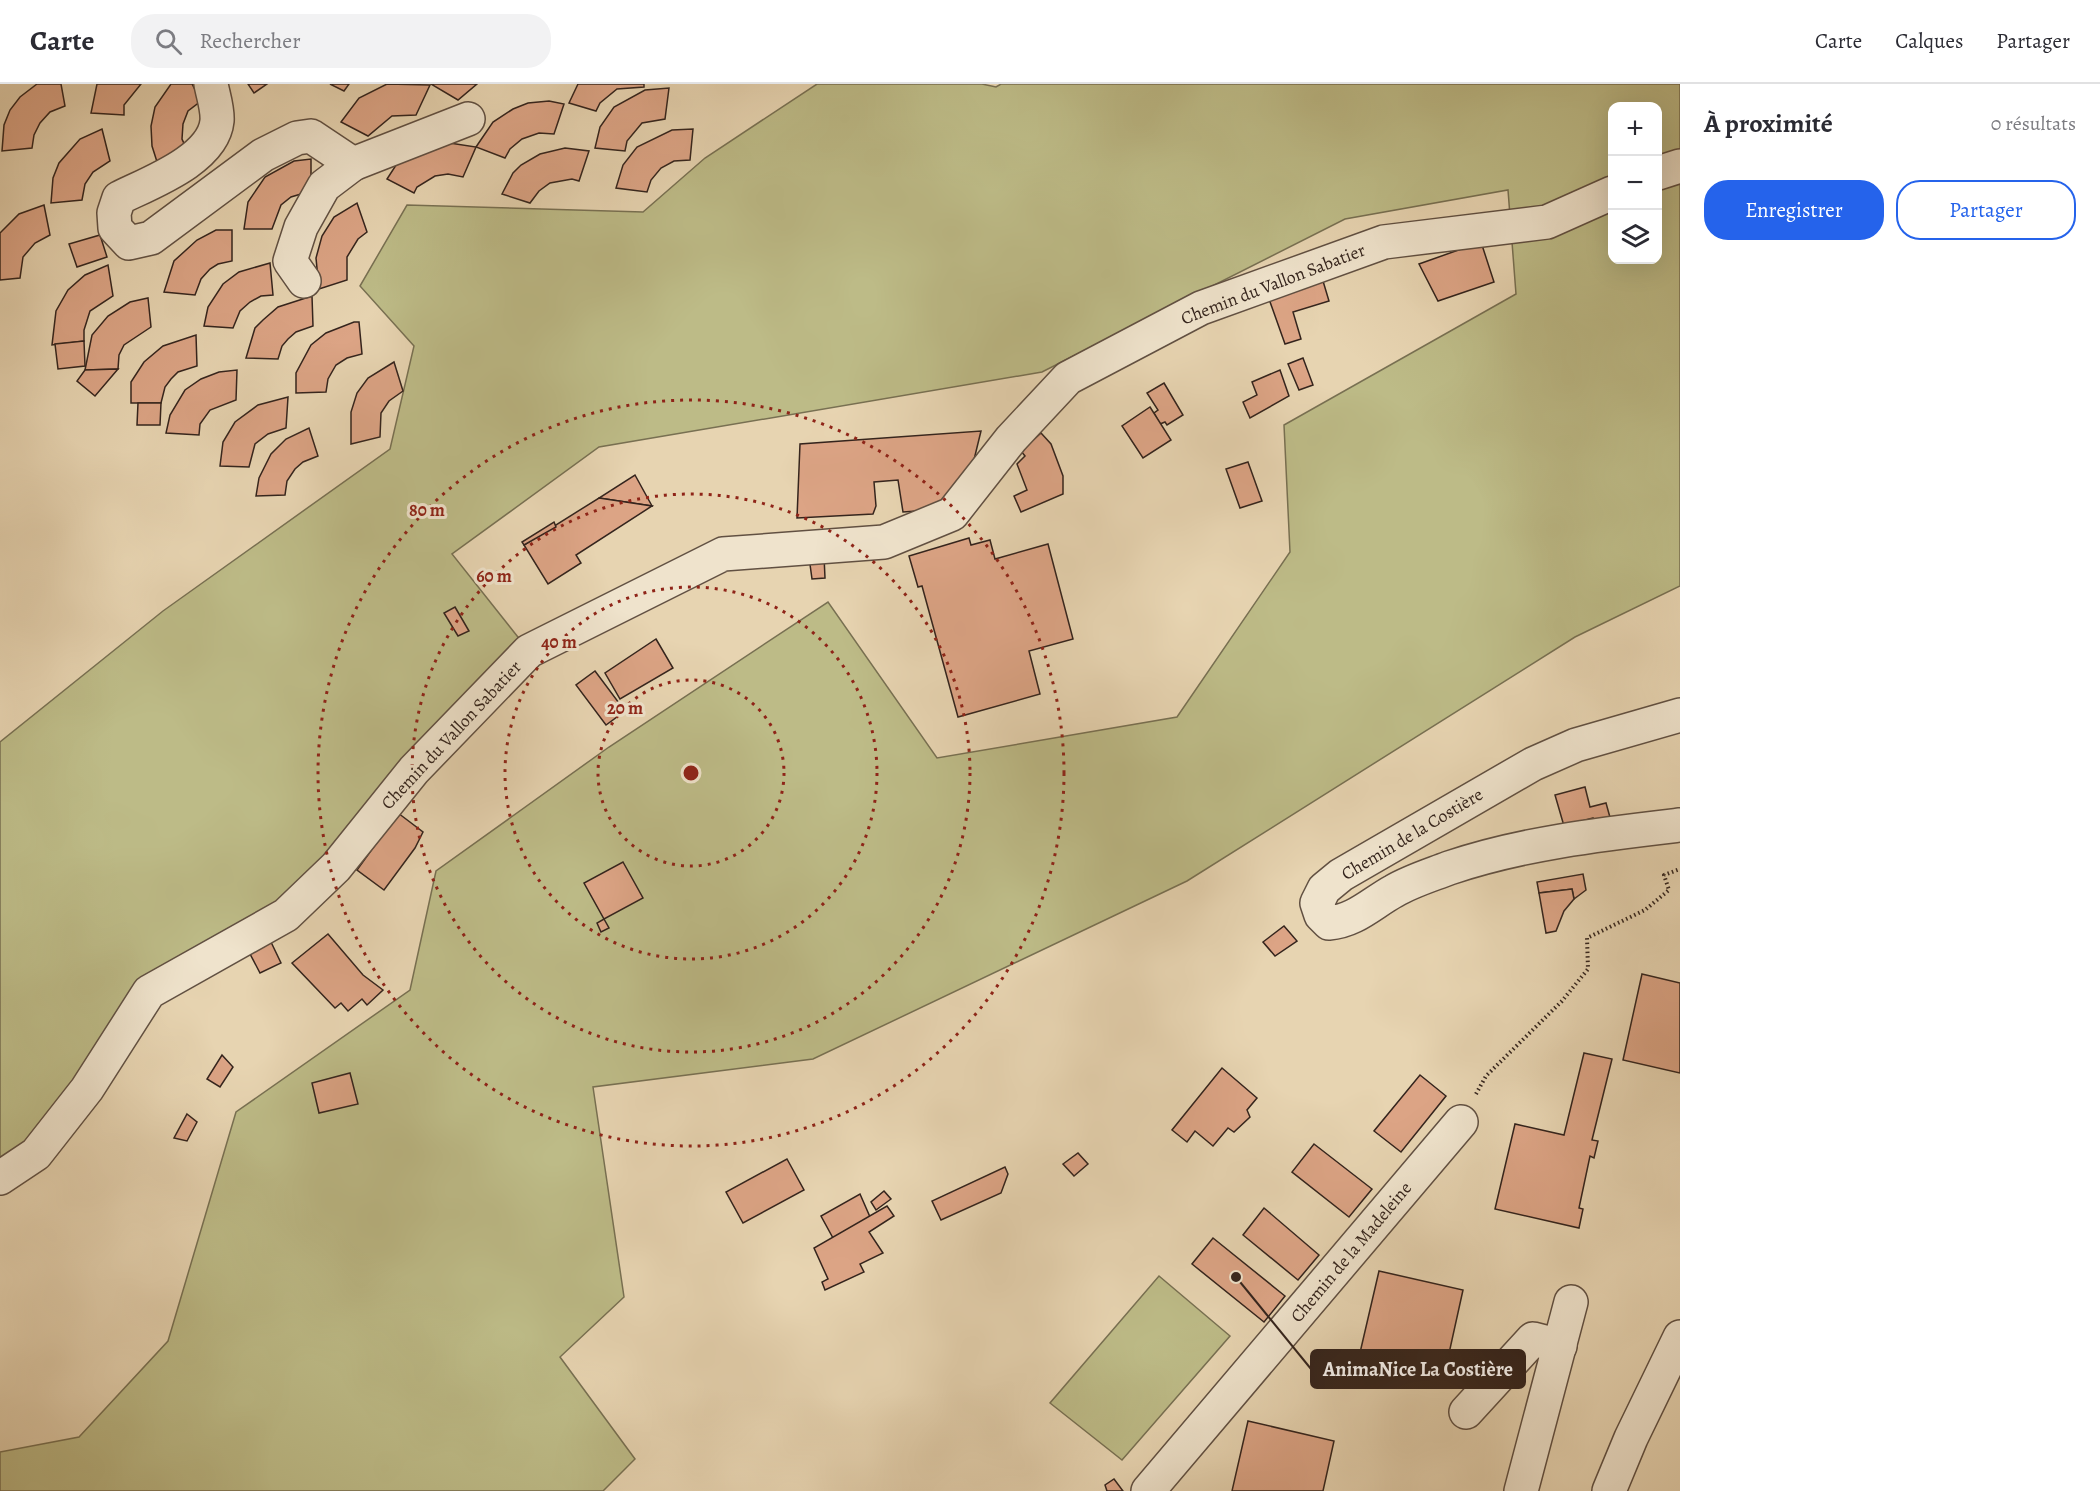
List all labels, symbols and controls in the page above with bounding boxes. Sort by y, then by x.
search box [131,14,551,68]
text: Carte [30,22,95,60]
icon: search [152,25,185,58]
text: Rechercher [200,26,301,56]
text: Carte [1815,27,1862,55]
text: Calques [1895,27,1963,55]
text: Partager [1996,27,2070,55]
map controls [1608,102,1662,264]
button: + [1608,102,1662,156]
text: À proximité [1704,106,1833,141]
text: 0 résultats [1991,110,2076,137]
button: − [1608,156,1662,210]
button: Enregistrer [1704,180,1884,240]
button: Partager [1896,180,2076,240]
button: layers [1608,210,1662,264]
street label: Chemin du Vallon Sabatier [1177,238,1369,330]
text: 80 m [409,498,445,522]
text: 60 m [476,564,512,588]
text: 40 m [541,630,577,654]
street label: Chemin du Vallon Sabatier [376,655,527,815]
text: 20 m [607,696,643,720]
centre of rings [681,763,701,783]
street label: Chemin de la Costière [1337,782,1487,886]
street label: Chemin de la Madeleine [1285,1177,1417,1327]
callout: AnimaNice La Costière [1311,1350,1525,1388]
text: AnimaNice La Costière [1322,1356,1513,1383]

